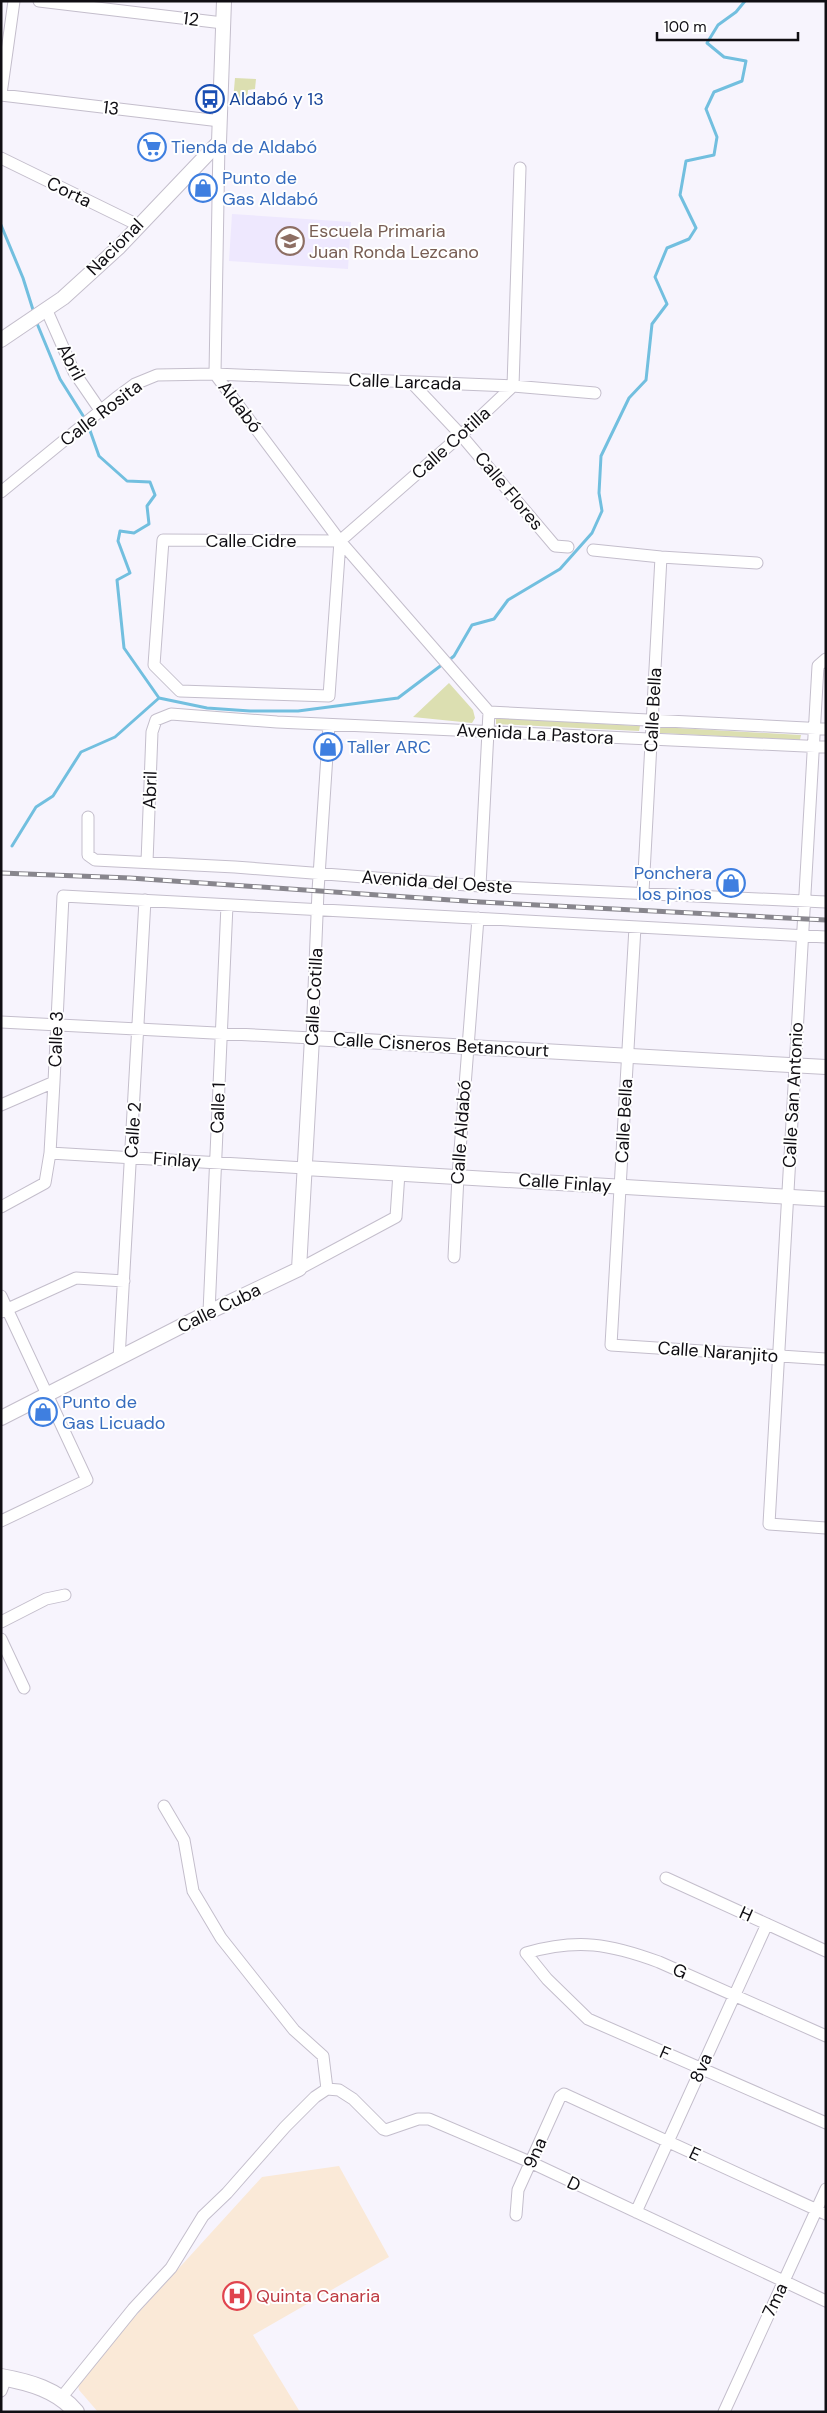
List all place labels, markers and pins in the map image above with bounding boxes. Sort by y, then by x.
bus stop icon: Aldabó y 13 [195,84,225,114]
place label: Aldabó y 13 [229,87,324,111]
supermarket icon: Tienda de Aldabó [137,132,167,162]
place label: Tienda de Aldabó [171,135,317,159]
place label: Punto de Gas Aldabó [222,166,318,211]
shop icon: Punto de Gas Aldabó [188,173,218,203]
place label: Escuela Primaria Juan Ronda Lezcano [309,219,479,264]
school or university icon: Escuela Primaria Juan Ronda Lezcano [275,226,305,256]
shop icon: Taller ARC [313,732,343,762]
place label: Taller ARC [347,735,431,759]
place label: Ponchera los pinos [634,861,712,906]
shop icon: Ponchera los pinos [716,868,746,898]
place label: Punto de Gas Licuado [62,1390,165,1435]
shop icon: Punto de Gas Licuado [28,1397,58,1427]
hospital icon: Quinta Canaria [222,2281,252,2311]
place label: Quinta Canaria [256,2284,380,2308]

